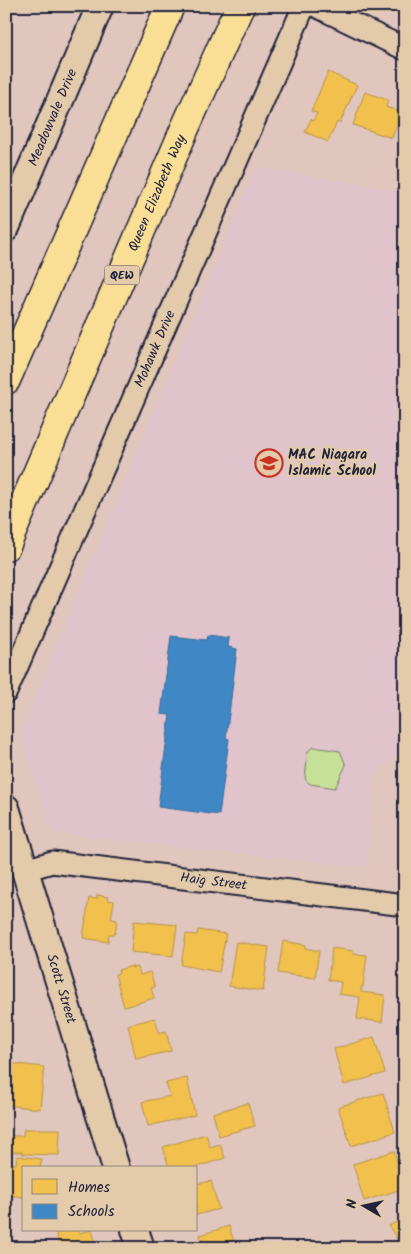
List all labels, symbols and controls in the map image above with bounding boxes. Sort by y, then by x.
street label: Meadowvale Drive [22,65,83,170]
street label: Queen Elizabeth Way [122,131,192,255]
road number: QEW [104,266,140,284]
street label: Mohawk Drive [129,306,182,391]
place label: MAC Niagara Islamic School [288,444,376,482]
school or university icon: MAC Niagara Islamic School [254,448,284,478]
street label: Haig Street [179,867,249,897]
street label: Scott Street [40,951,82,1027]
legend [22,1166,198,1232]
text: Homes [68,1176,111,1200]
north arrow [338,1182,388,1232]
text: N [341,1198,364,1210]
text: Schools [68,1200,115,1224]

